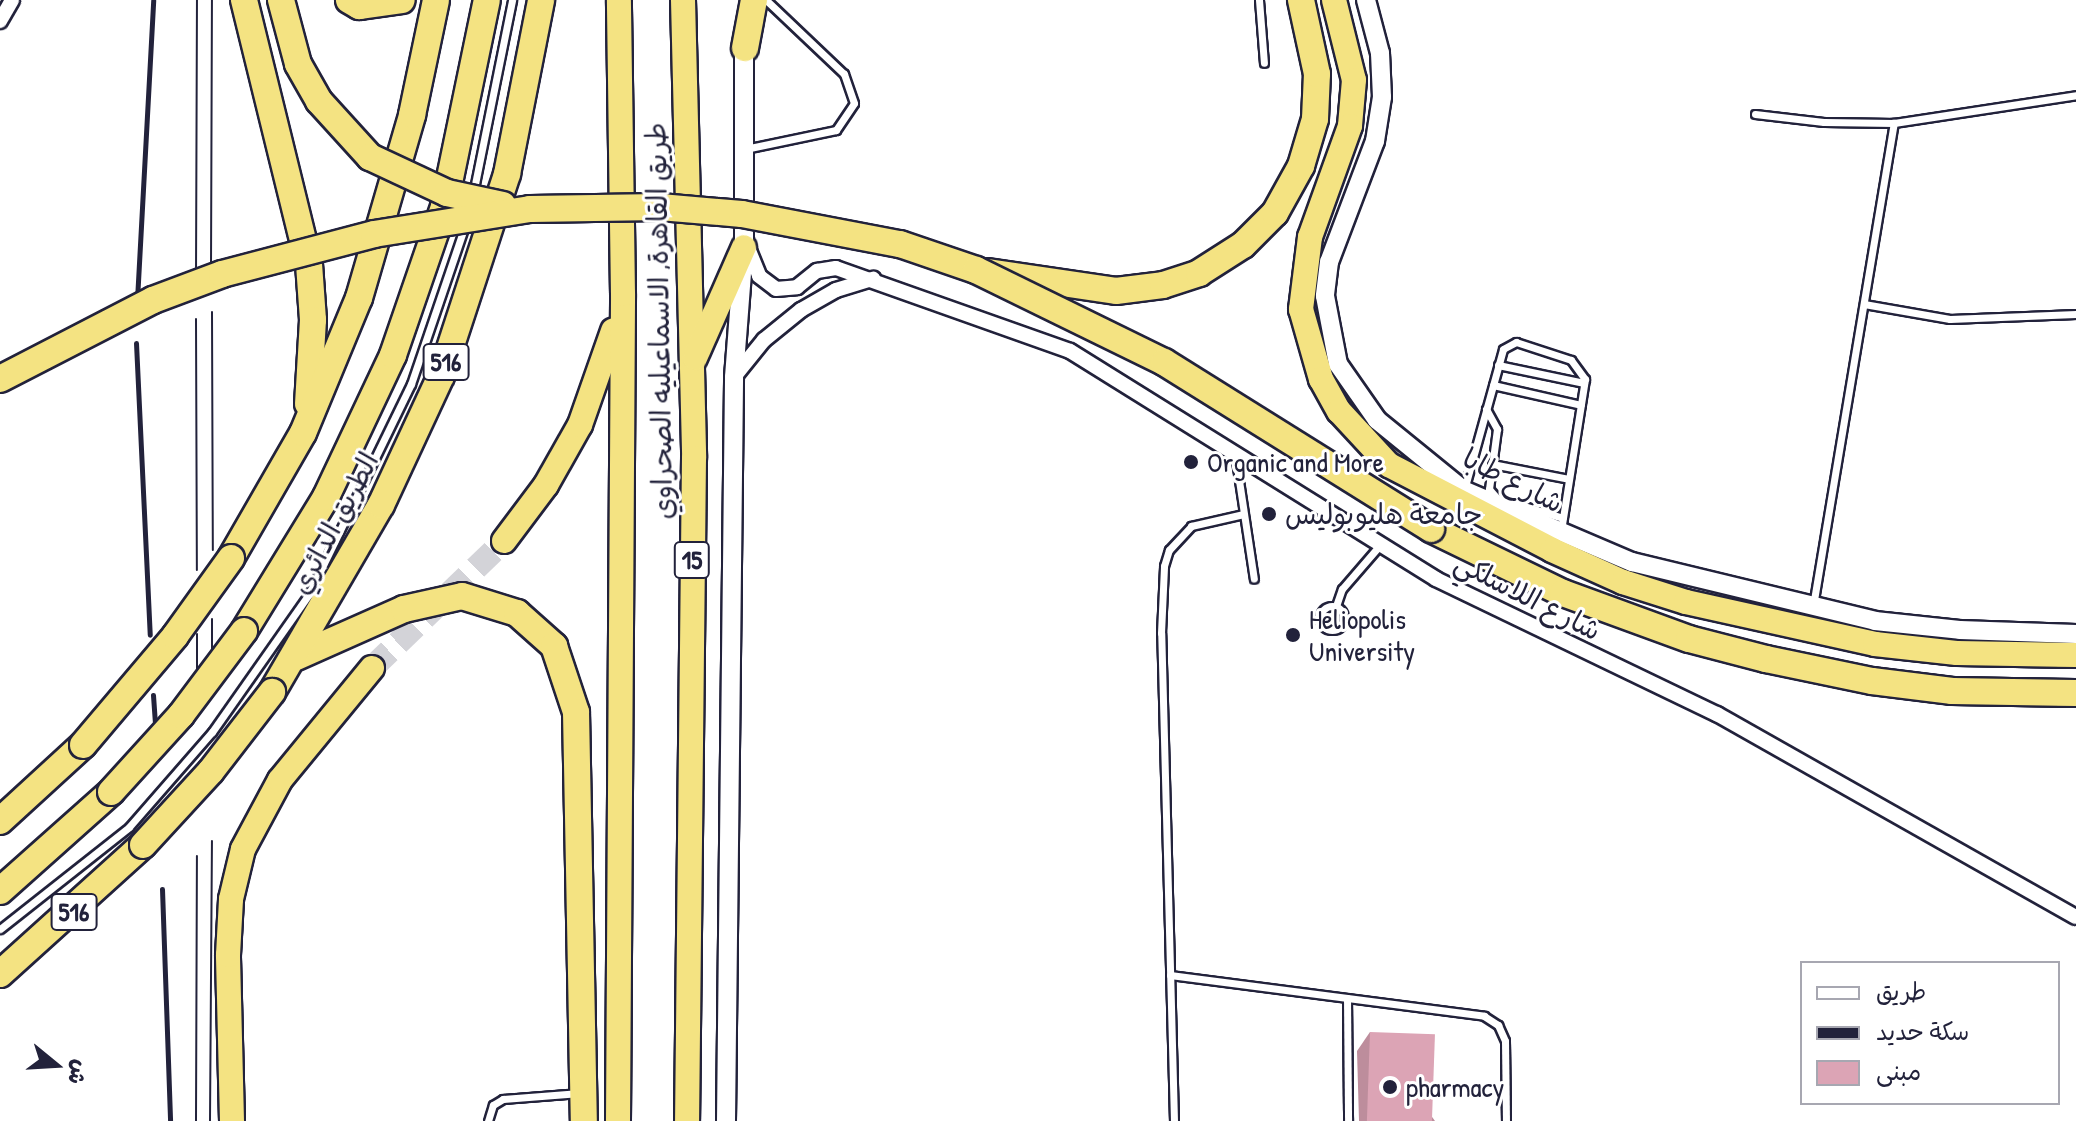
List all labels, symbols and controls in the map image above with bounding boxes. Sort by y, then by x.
street label: طريق القاهرة, الاسماعيليه الصحراوي [639,122,679,520]
road number: 516 [422,340,470,384]
street label: شارع طابا [1457,440,1569,520]
place label: Organic and More [1207,445,1384,479]
street label: الطريق الدائري [283,447,385,599]
marker: Organic and More [1182,453,1200,471]
place label: جامعة هليوبوليس [1285,497,1482,531]
marker: جامعة هليوبوليس [1260,505,1278,523]
road number: 15 [672,538,712,582]
street label: شارع اللاسلكي [1449,545,1607,647]
place label: Heliopolis University [1309,602,1415,668]
marker: Heliopolis University [1284,626,1302,644]
road number: 516 [50,890,98,934]
legend [1800,961,2060,1105]
text: طريق [1876,975,1926,1007]
text: سكة حديد [1876,1015,1969,1047]
north arrow [16,1025,96,1105]
text: مبنى [1876,1055,1921,1087]
text: ش [61,1056,97,1089]
place label: pharmacy [1406,1070,1504,1104]
marker: pharmacy [1381,1078,1399,1096]

